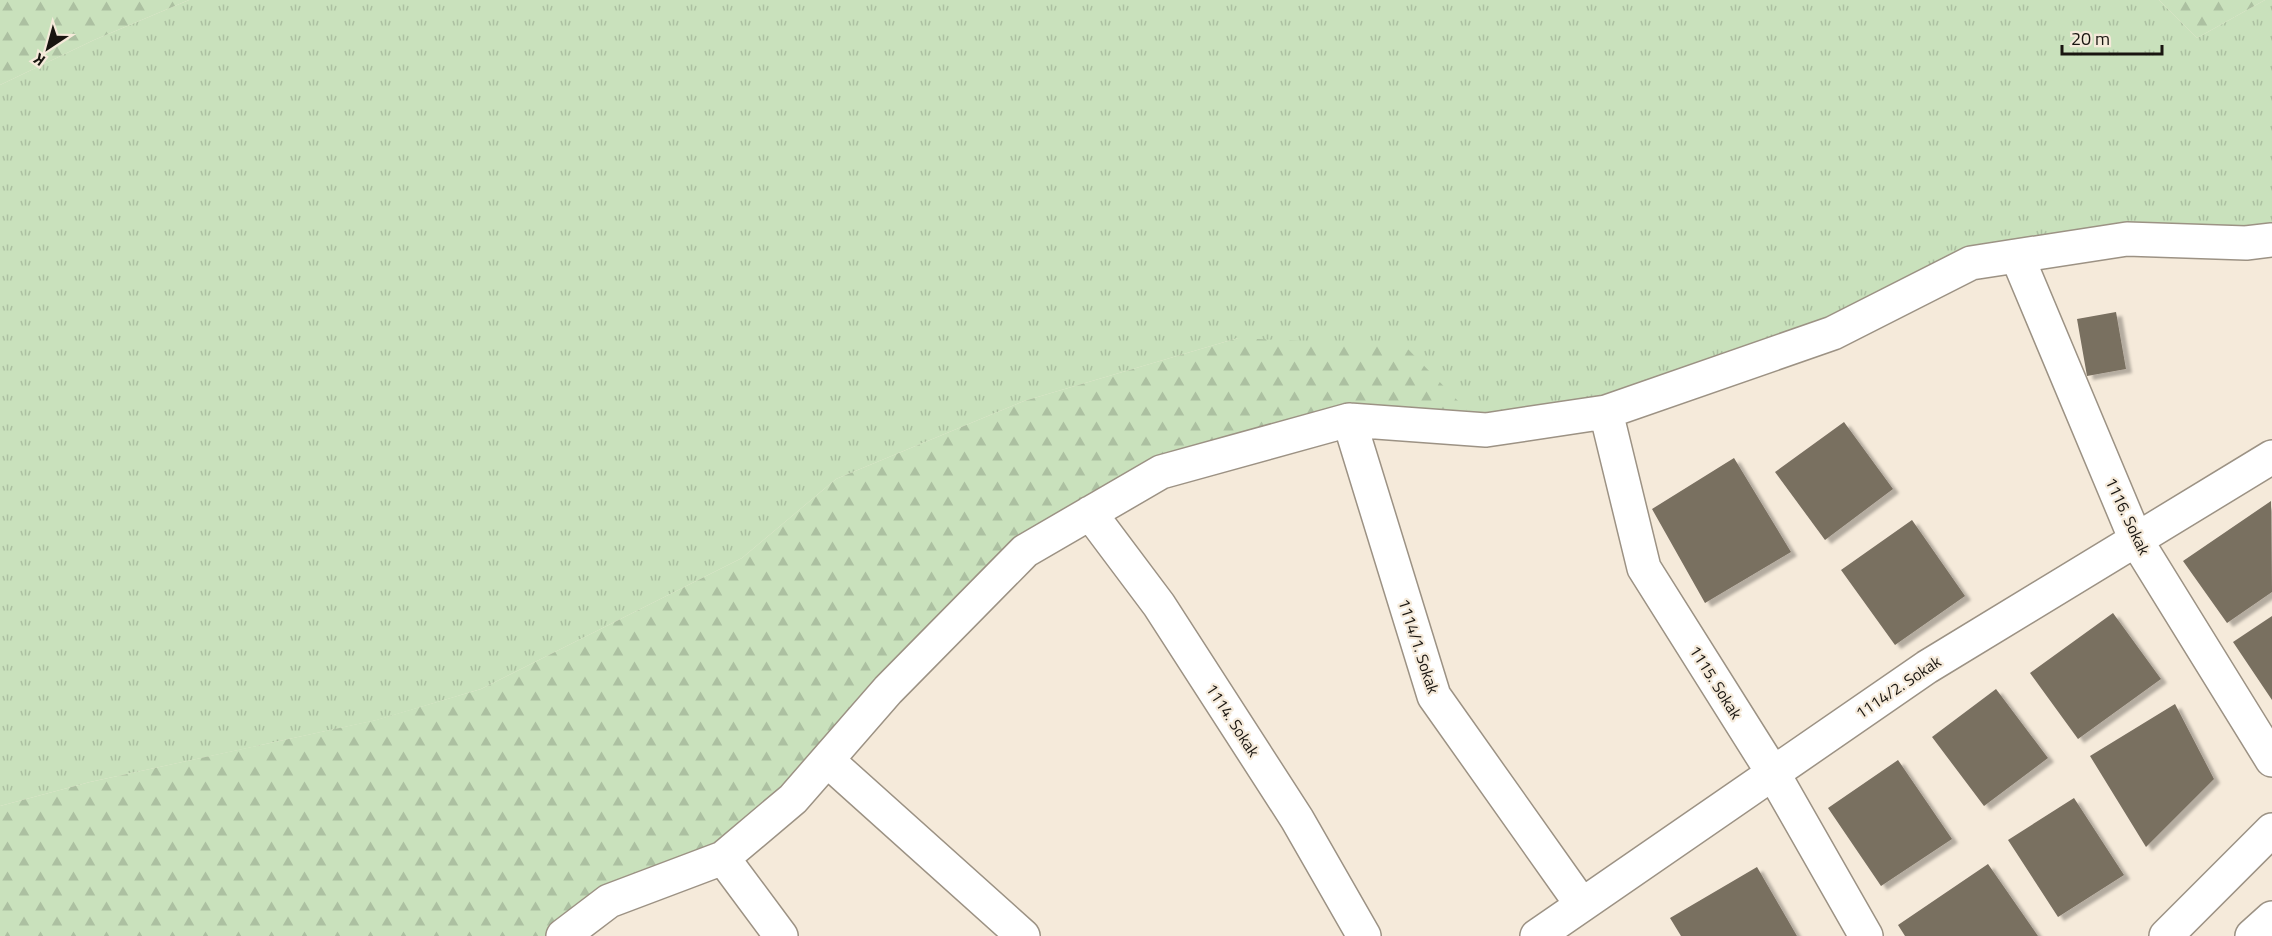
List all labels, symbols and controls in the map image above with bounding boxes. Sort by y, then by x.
north arrow [18,18,78,78]
scale bar [2062,18,2162,56]
text: 20 m [2071,25,2110,52]
text: K [28,47,50,73]
street label: 1116. Sokak [2100,473,2157,559]
street label: 1114/1. Sokak [1392,595,1446,697]
street label: 1115. Sokak [1684,640,1748,724]
street label: 1114/2. Sokak [1850,649,1946,725]
street label: 1114. Sokak [1200,679,1266,762]

